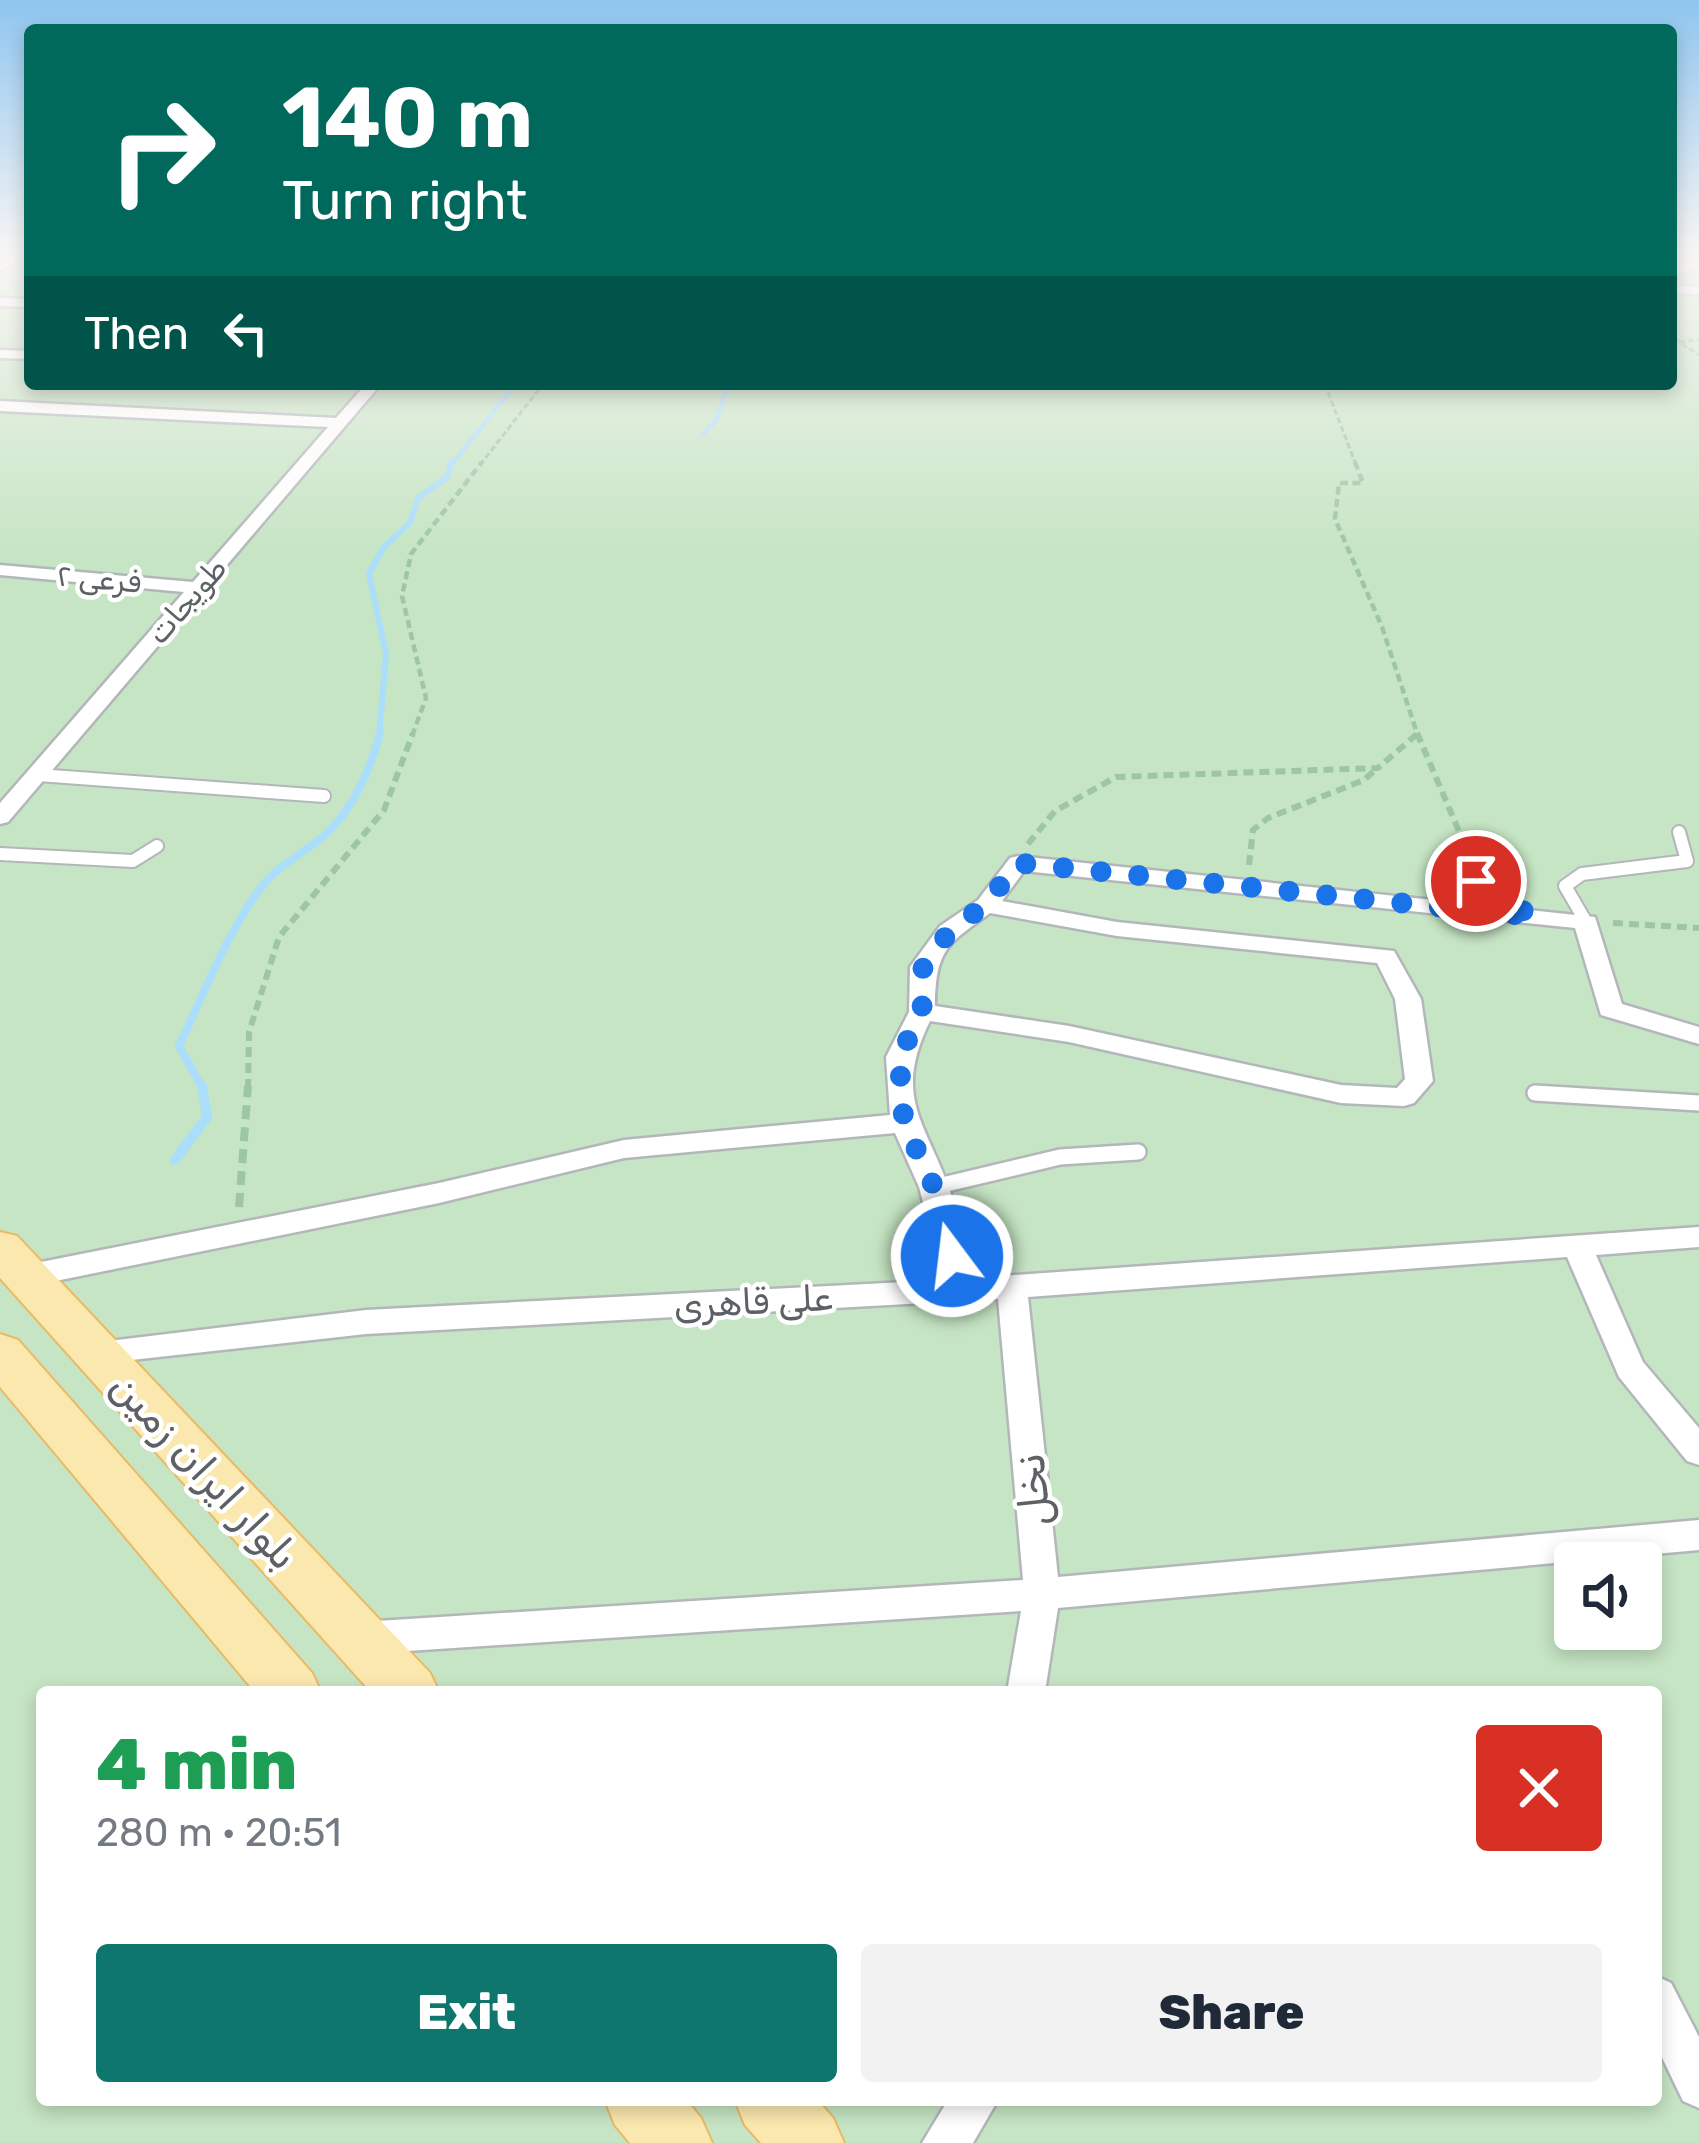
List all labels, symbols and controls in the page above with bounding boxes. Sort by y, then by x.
text: 140 m [282,68,533,168]
icon: right [84,72,240,228]
text: Turn right [282,169,527,233]
icon: left [213,300,279,366]
text: Then [84,307,189,360]
street label: طویجات [140,550,234,652]
street label: فرعی ۲ [55,557,143,601]
pin [1425,830,1527,932]
icon: arrive [1443,848,1509,914]
position arrow [889,1193,1015,1319]
street label: علی قاهری [673,1276,834,1327]
street label: بلوار ایران زمین [100,1361,309,1580]
street label: نخل [1004,1451,1062,1529]
map controls [1554,1542,1662,1650]
button: sound [1554,1542,1662,1650]
text: 4 min [96,1722,297,1807]
button: close [1476,1725,1602,1851]
text: 280 m · 20:51 [96,1810,342,1856]
button: Exit [96,1944,837,2082]
button: Share [861,1944,1602,2082]

